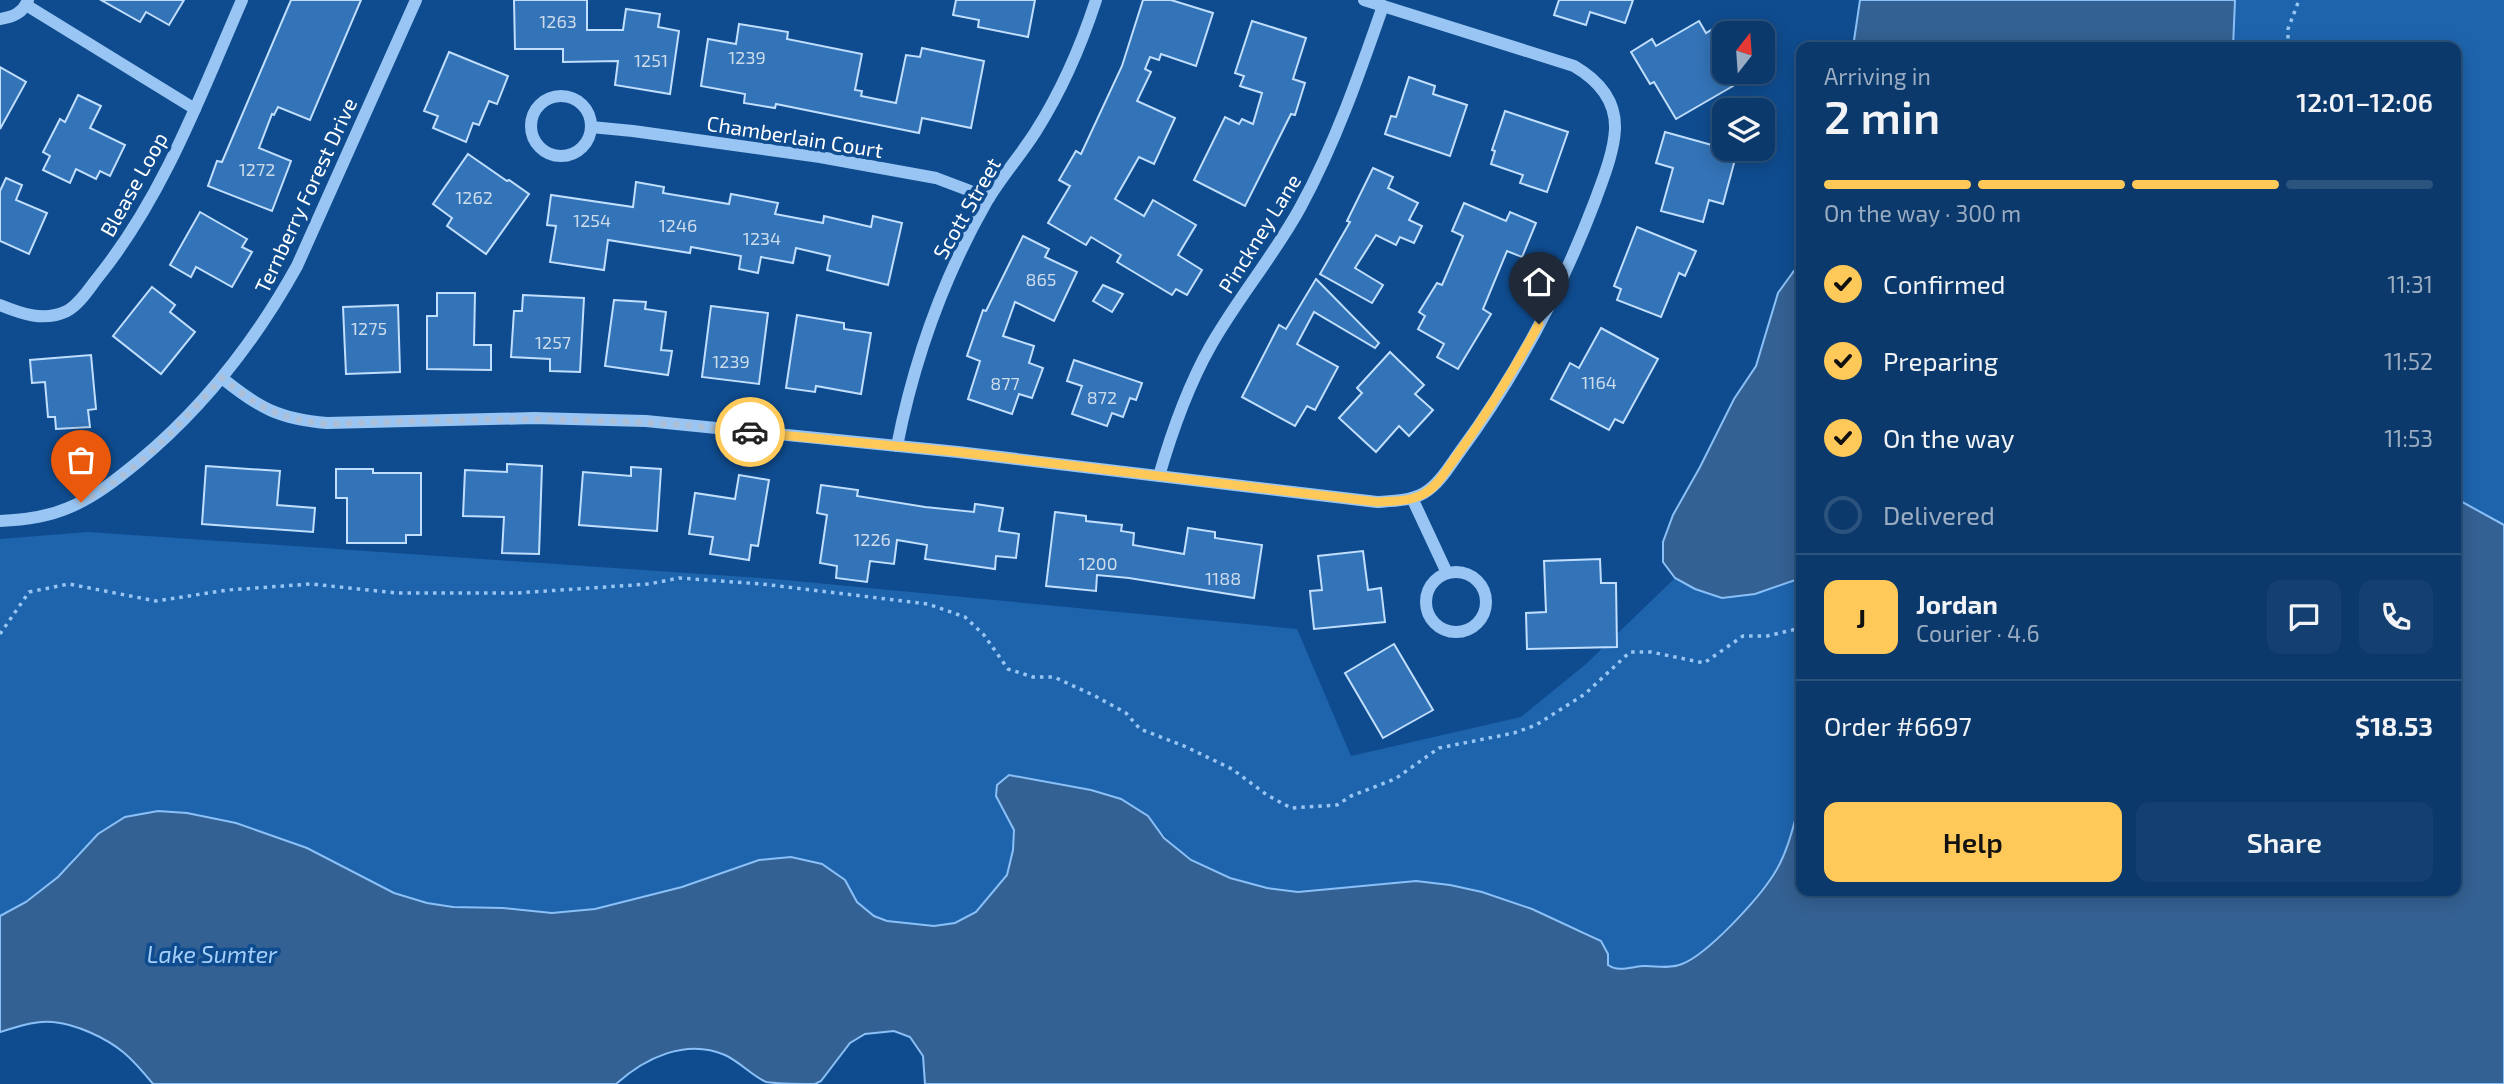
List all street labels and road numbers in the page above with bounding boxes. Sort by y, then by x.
street label: Ternberry Forest Drive [249,93,361,297]
street label: Chamberlain Court [705,110,885,162]
street label: Blease Loop [94,127,172,241]
street label: Scott Street [927,153,1005,263]
street label: Pinckney Lane [1213,169,1305,297]

